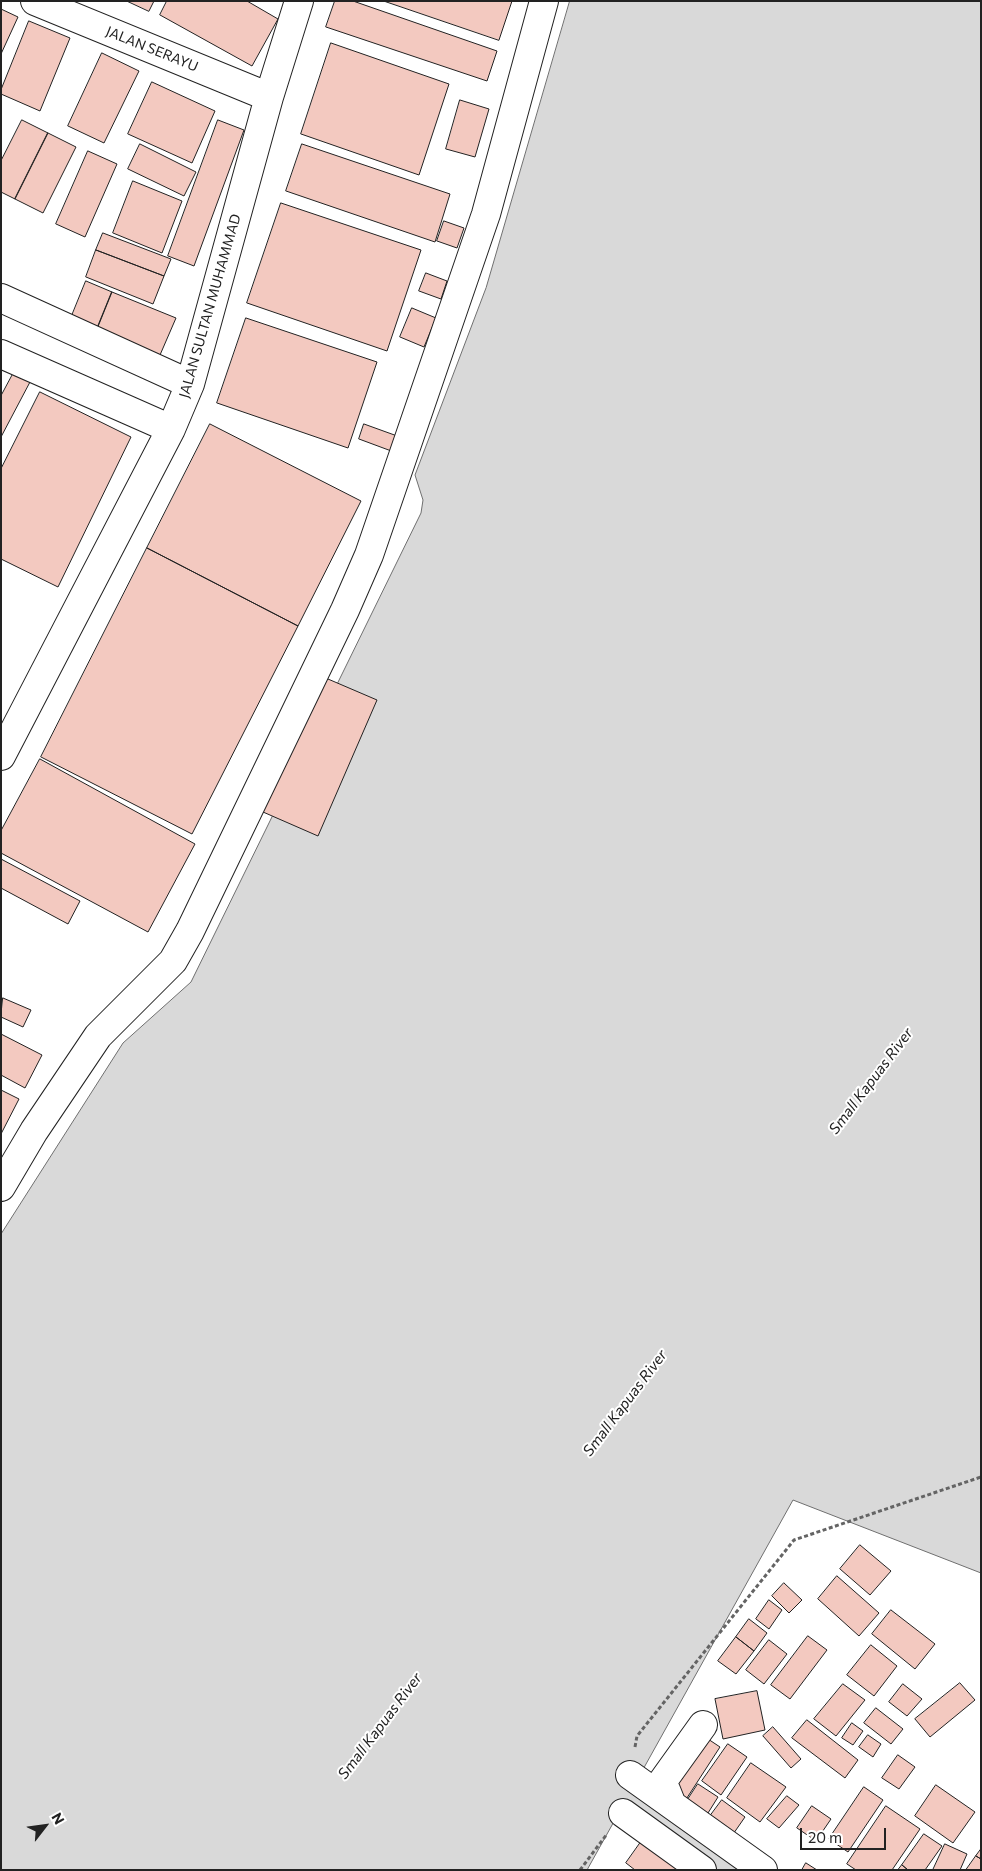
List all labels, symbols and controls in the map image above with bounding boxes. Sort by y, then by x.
street label: JALAN SERAYU [103,23,201,75]
street label: JALAN SULTAN MUHAMMAD [176,212,244,400]
water label: Small Kapuas River [825,1024,917,1138]
water label: Small Kapuas River [579,1346,671,1460]
water label: Small Kapuas River [334,1669,426,1783]
north arrow [20,1801,70,1851]
text: N [48,1809,68,1827]
scale bar [802,1818,888,1850]
text: 20 m [808,1828,842,1846]

